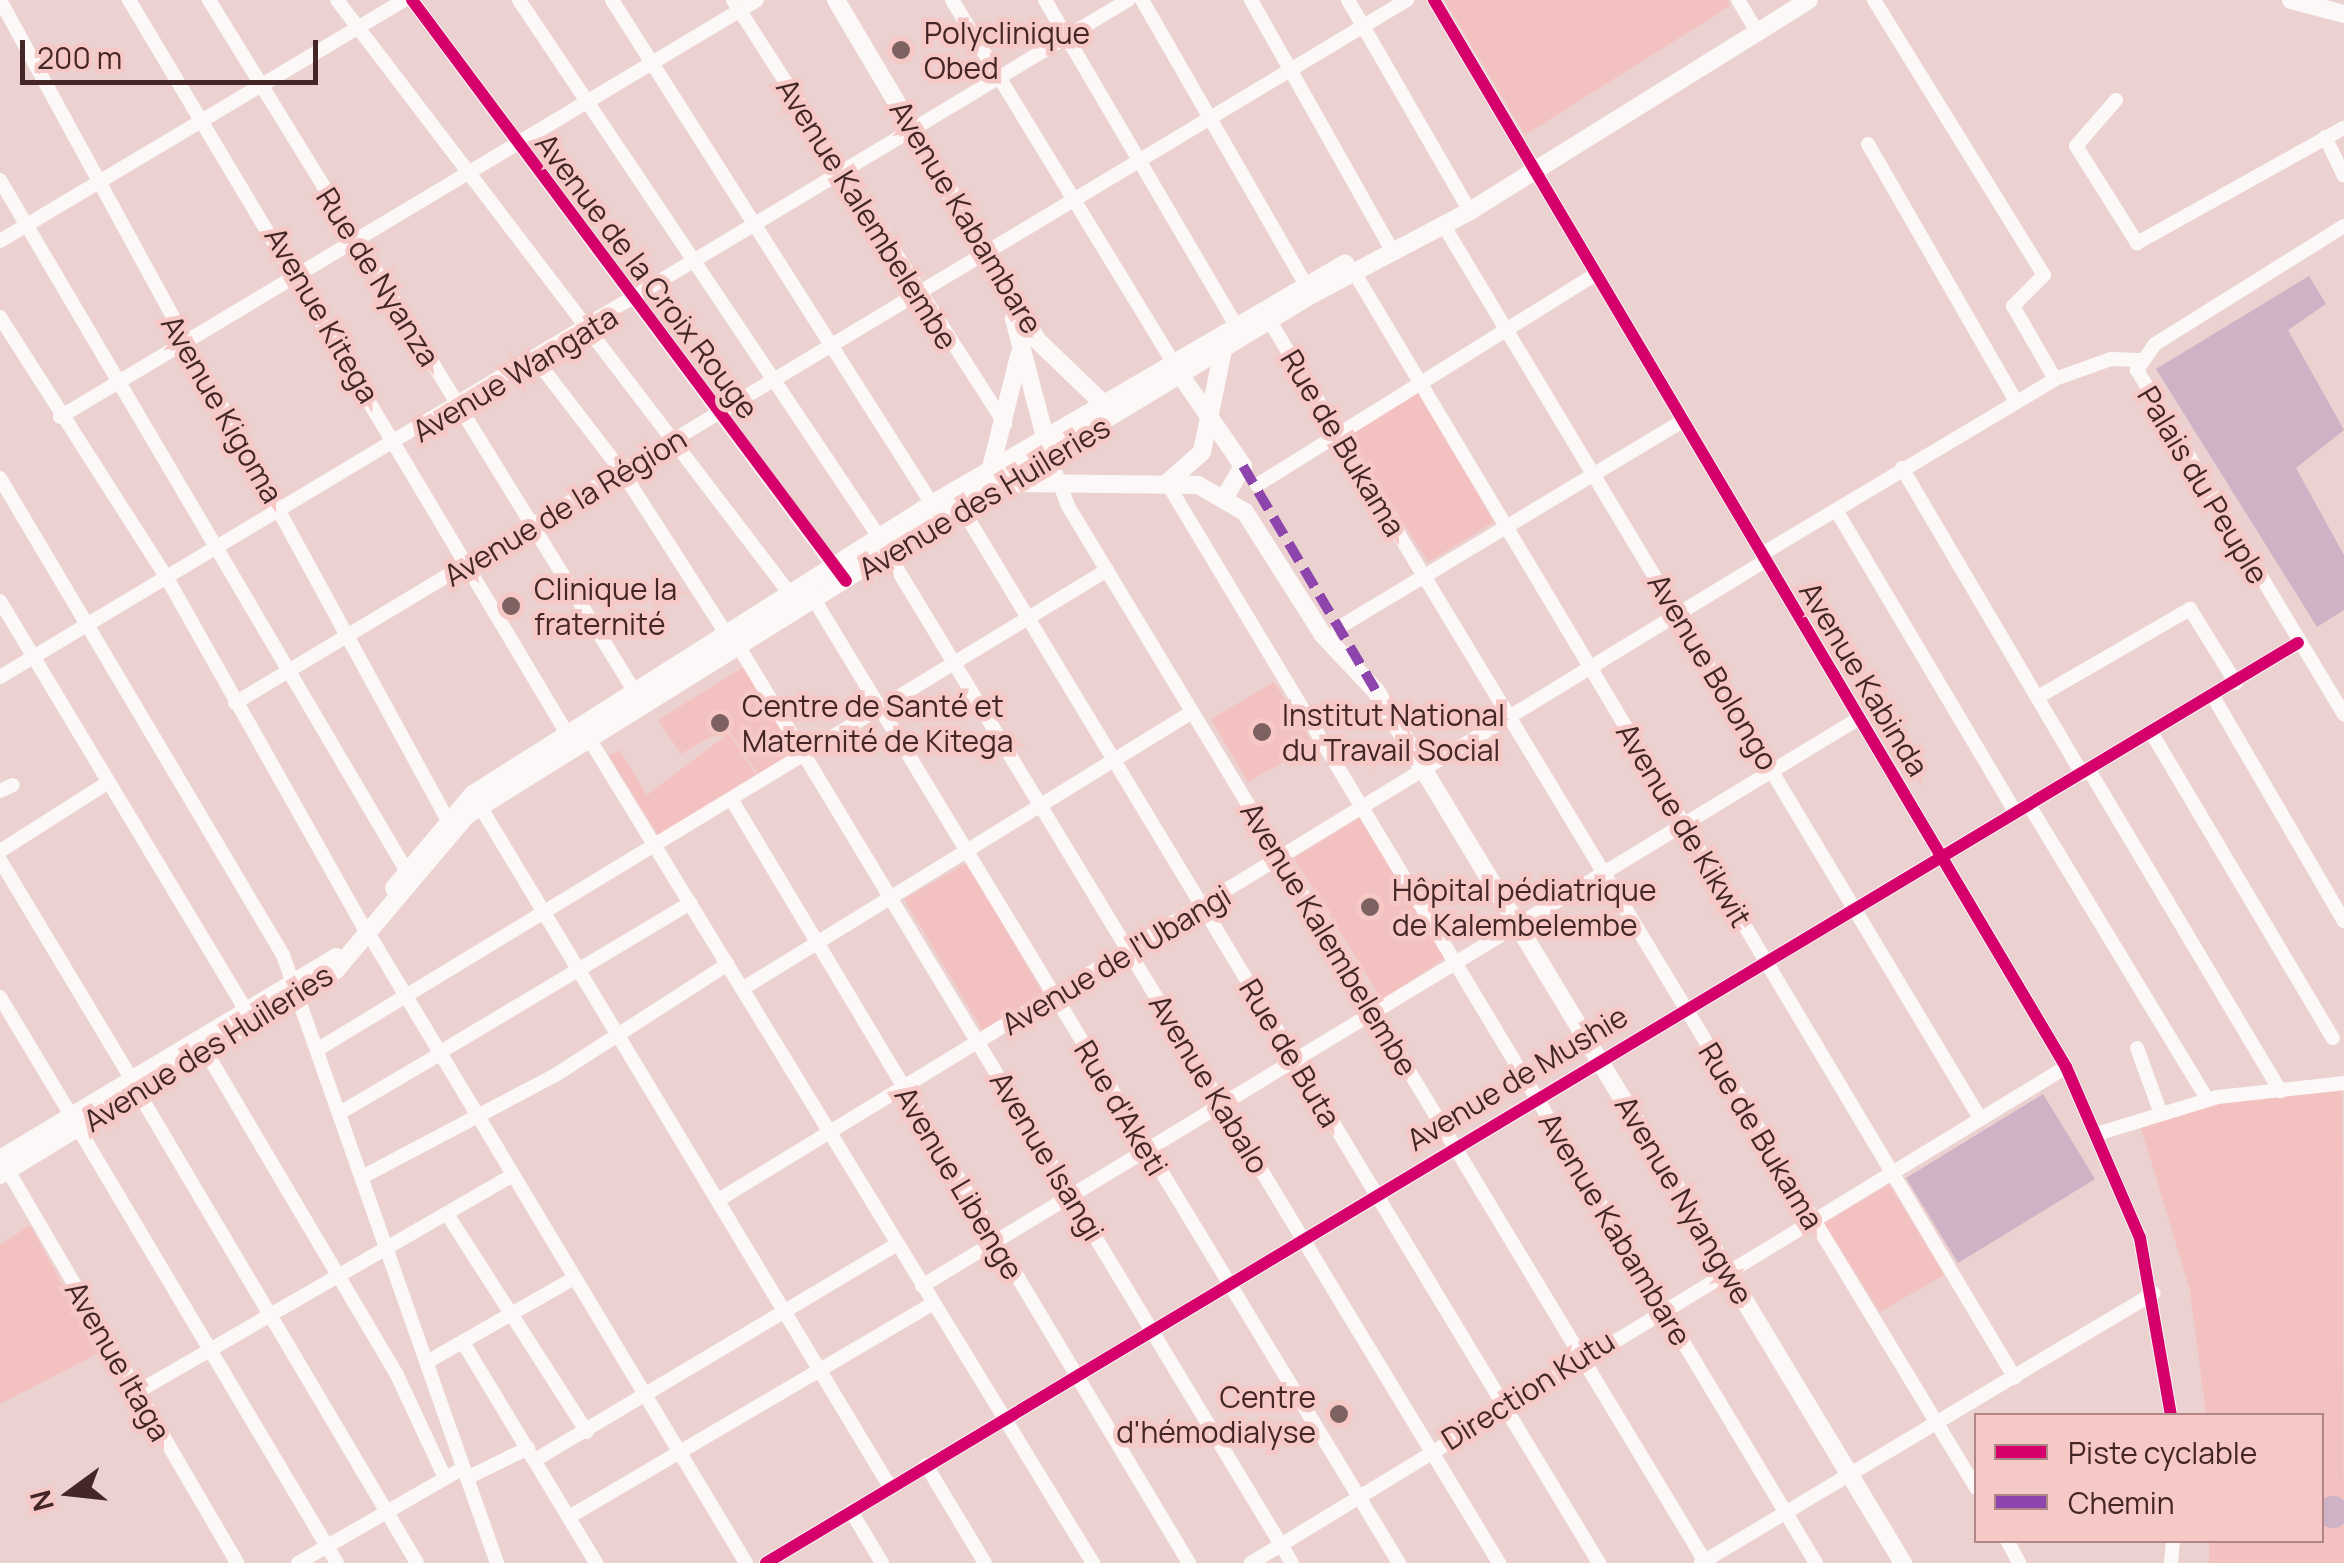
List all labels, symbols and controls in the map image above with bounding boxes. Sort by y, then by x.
place label: Polyclinique Obed [924,15,1090,86]
scale bar [25,20,322,82]
text: 200 m [37,37,122,78]
marker: Polyclinique Obed [888,37,914,63]
street label: Avenue Kalembelembe [769,72,965,356]
street label: Avenue Kabambare [882,94,1050,340]
street label: Avenue de la Croix Rouge [528,126,766,426]
street label: Rue de Nyanza [309,181,447,373]
street label: Avenue Kitega [257,221,387,409]
street label: Avenue Wangata [406,299,624,449]
street label: Avenue Kigoma [154,309,290,509]
street label: Rue de Bukama [1273,343,1413,543]
street label: Palais du Peuple [2130,380,2276,590]
street label: Avenue des Huileries [852,409,1116,587]
street label: Avenue de la Région [437,420,693,594]
street label: Avenue Bolongo [1640,567,1786,777]
place label: Clinique la fraternité [534,571,677,642]
street label: Avenue Kabinda [1792,575,1936,783]
marker: Clinique la fraternité [498,593,524,619]
place label: Centre de Santé et Maternité de Kitega [742,688,1014,758]
place label: Institut National du Travail Social [1282,697,1505,768]
marker: Centre de Santé et Maternité de Kitega [707,710,733,736]
street label: Avenue de Kikwit [1609,716,1759,934]
marker: Institut National du Travail Social [1251,721,1273,743]
street label: Avenue Kalembelembe [1233,796,1425,1082]
place label: Hôpital pédiatrique de Kalembelembe [1392,872,1656,942]
street label: Avenue de l'Ubangi [995,877,1237,1043]
marker: Hôpital pédiatrique de Kalembelembe [1357,894,1383,920]
street label: Avenue des Huileries [77,957,339,1139]
street label: Rue de Buta [1232,972,1348,1134]
street label: Avenue Kabalo [1141,988,1277,1180]
street label: Avenue de Mushie [1400,998,1634,1158]
street label: Rue d'Aketi [1067,1034,1175,1182]
street label: Rue de Bukama [1691,1036,1831,1236]
street label: Avenue Isangi [982,1065,1112,1247]
street label: Avenue Libenge [887,1080,1031,1286]
street label: Avenue Nyangwe [1608,1089,1760,1311]
street label: Avenue Kabambare [1531,1106,1699,1352]
street label: Avenue Itaga [58,1275,178,1447]
street label: Direction Kutu [1435,1323,1621,1457]
place label: Centre d'hémodialyse [1116,1379,1316,1450]
marker: Centre d'hémodialyse [1326,1401,1352,1427]
legend [1974,1413,2324,1543]
text: Piste cyclable [2068,1432,2257,1473]
north arrow [20,1443,120,1543]
text: Chemin [2068,1482,2175,1523]
text: N [20,1486,62,1515]

